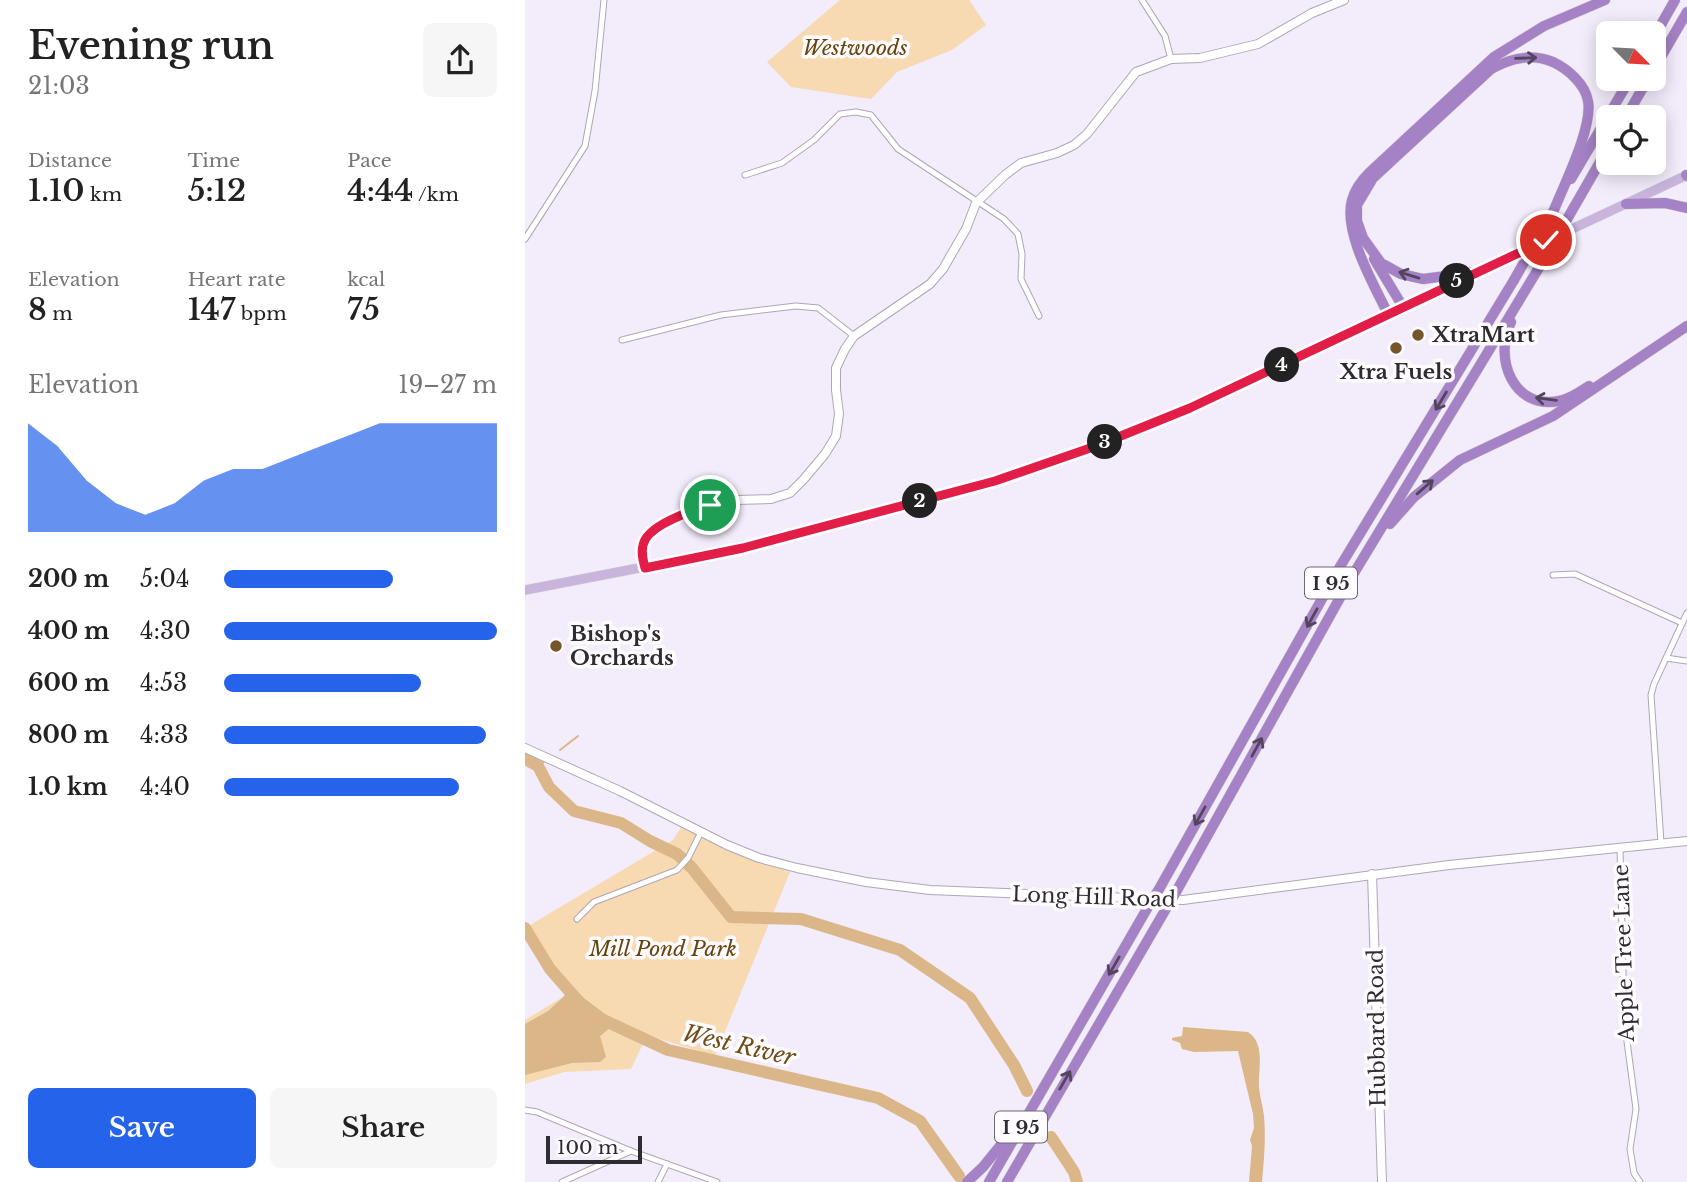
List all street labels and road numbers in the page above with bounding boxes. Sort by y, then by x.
road number: I 95 [1305,568,1357,598]
street label: Apple Tree Lane [1608,864,1640,1043]
street label: Long Hill Road [1012,881,1176,913]
street label: Hubbard Road [1363,949,1391,1107]
road number: I 95 [995,1112,1047,1142]

